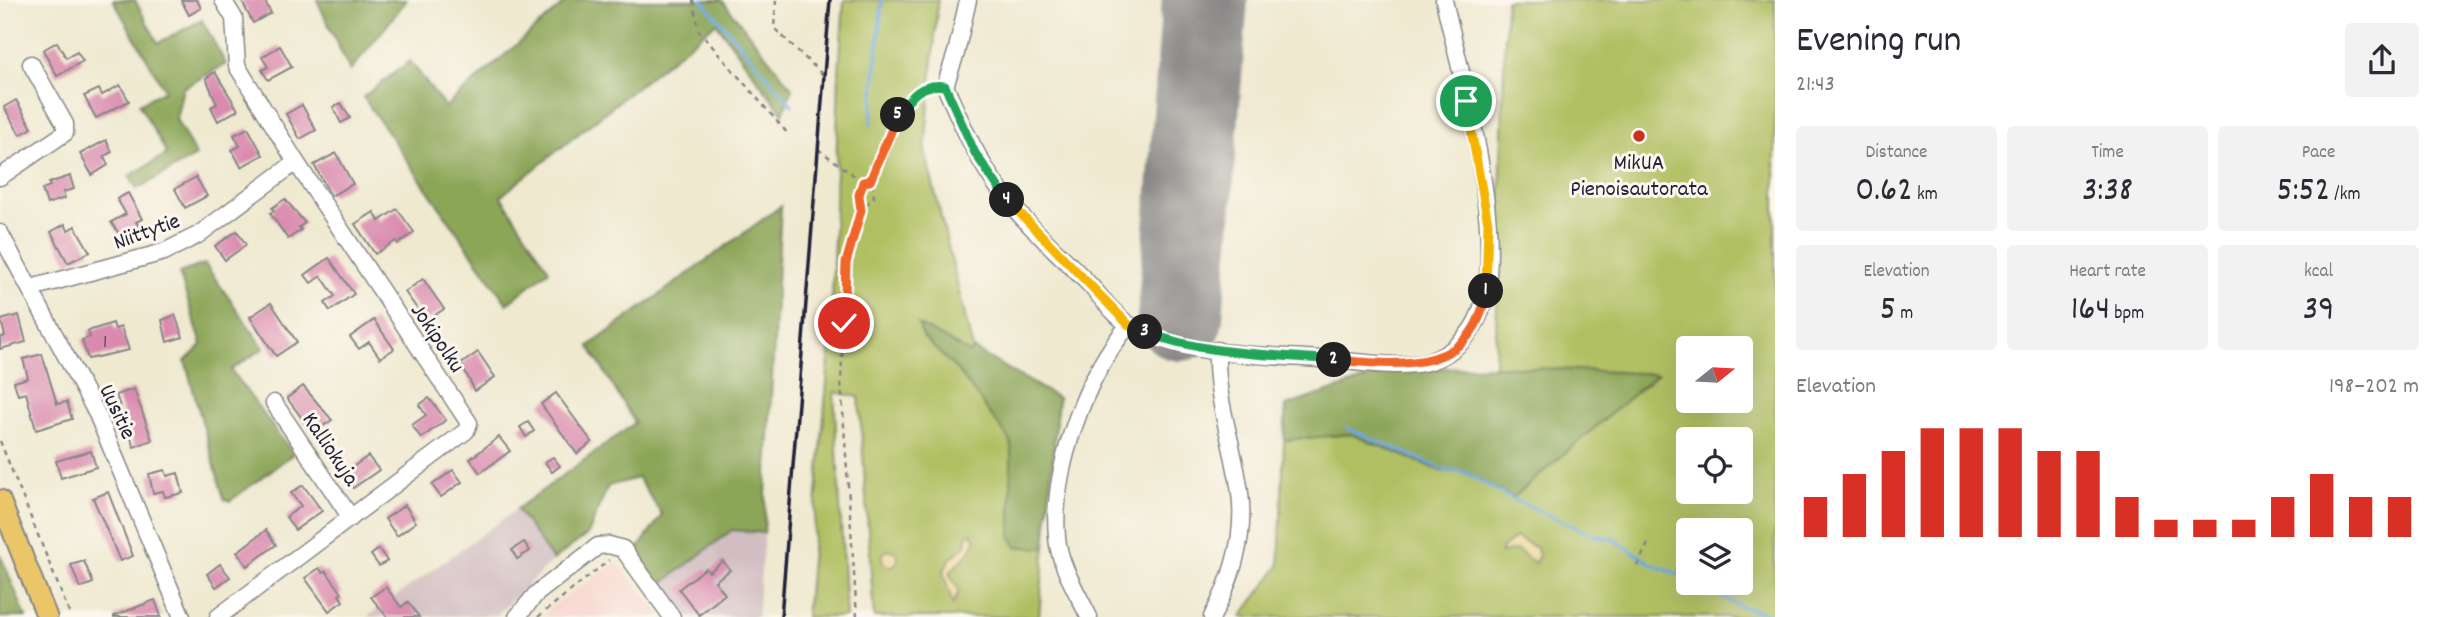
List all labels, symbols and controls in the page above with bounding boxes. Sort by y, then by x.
text: Evening run [1796,15,1961,70]
button: share [2345,23,2419,97]
text: 21:43 [1796,69,1835,102]
pin [1436,71,1496,131]
icon: arrive [1447,82,1485,120]
pin: 5 [880,97,916,132]
text: 5 [893,101,902,128]
marker: MikUA Pienoisautorata [1631,128,1647,144]
text: Distance [1866,140,1927,167]
text: Time [2091,140,2124,167]
text: Pace [2302,140,2335,167]
place label: MikUA Pienoisautorata [1570,148,1709,207]
text: 0.62 [1855,167,1913,217]
text: 3:38 [2082,167,2133,217]
text: 5:52 [2276,167,2330,217]
pin: 4 [990,182,1024,218]
text: km [1913,182,1938,209]
text: /km [2330,182,2361,209]
text: 4 [1003,186,1010,213]
street label: Niittytie [109,206,185,261]
text: Elevation [1863,259,1930,286]
text: Heart rate [2069,259,2146,286]
text: kcal [2304,259,2333,286]
pin: 1 [1468,274,1504,308]
text: 1 [1483,277,1488,304]
text: 5 [1880,286,1896,336]
text: 164 [2071,286,2110,336]
text: 39 [2303,286,2334,336]
pin [814,293,874,353]
street label: Jokipolku [401,297,472,380]
text: m [1896,301,1913,328]
text: bpm [2110,301,2144,328]
icon: check [825,304,863,342]
pin: 3 [1128,314,1162,350]
text: 3 [1140,318,1149,345]
house number: 1 [103,330,107,357]
north arrow [1676,336,1754,413]
map controls [1676,336,1753,595]
pin: 2 [1316,342,1352,378]
text: 2 [1329,346,1338,373]
text: Elevation [1796,371,1876,404]
text: 198–202 m [2329,371,2419,404]
street label: Uusitie [89,379,143,446]
street label: Kalliokuja [292,406,367,495]
button: locate [1676,427,1753,504]
button: layers [1676,518,1753,595]

